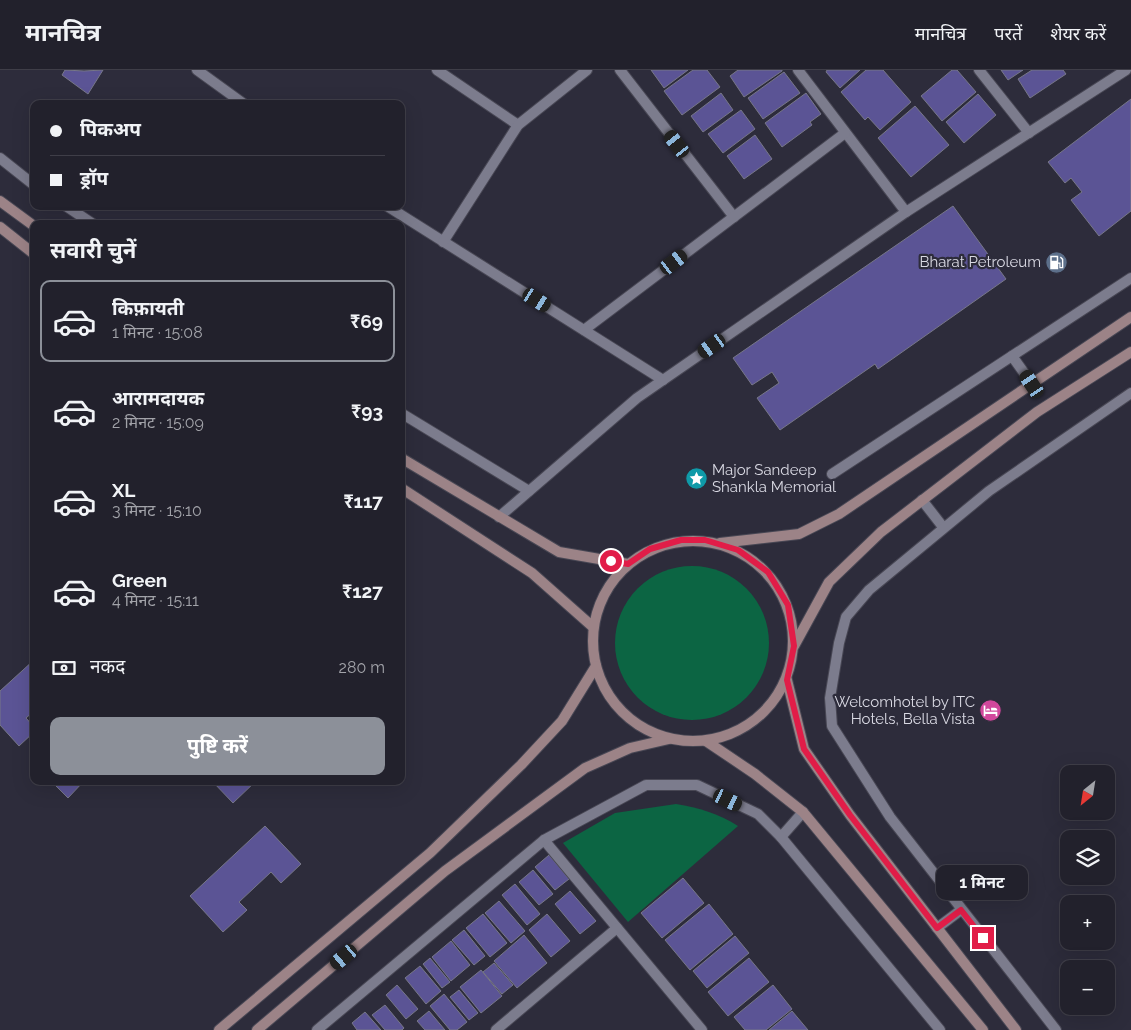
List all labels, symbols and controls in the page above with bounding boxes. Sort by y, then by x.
text: मानचित्र [25,18,101,47]
text: मानचित्र [915,23,966,44]
text: परतें [994,23,1022,44]
text: शेयर करें [1050,23,1106,44]
text: पिकअप [80,118,141,140]
car [661,128,692,160]
text: ड्रॉप [80,167,108,189]
text: सवारी चुनें [50,237,136,263]
car [657,247,690,277]
fuel station icon: Bharat Petroleum [1045,250,1069,274]
place label: Bharat Petroleum [919,253,1041,271]
car [520,286,553,314]
text: किफ़ायती [112,297,184,319]
icon: car [52,299,97,344]
text: ₹69 [350,310,383,332]
text: 1 मिनट · 15:08 [112,323,203,342]
car [695,331,728,361]
car [1017,367,1046,401]
text: आरामदायक [112,387,204,409]
icon: car [52,389,97,434]
text: ₹93 [351,400,383,422]
text: 2 मिनट · 15:09 [112,413,204,432]
place label: Major Sandeep Shankla Memorial [712,461,837,496]
place icon: Major Sandeep Shankla Memorial [684,467,708,491]
icon: car [52,479,97,524]
text: XL [112,479,135,501]
text: ₹117 [343,490,383,512]
text: 3 मिनट · 15:10 [112,501,202,520]
route start [600,550,622,572]
icon: car [52,569,97,614]
text: Green [112,569,167,591]
text: ₹127 [342,580,383,602]
text: 4 मिनट · 15:11 [112,591,199,610]
icon: cash [50,654,78,682]
text: नकद [90,655,125,677]
text: 280 m [339,658,385,677]
place label: Welcomhotel by ITC Hotels, Bella Vista [835,693,975,728]
hotel icon: Welcomhotel by ITC Hotels, Bella Vista [979,699,1003,723]
button: पुष्टि करें [50,717,385,775]
north arrow [1060,765,1115,820]
map controls [1060,765,1115,1015]
car [711,787,744,813]
button: layers [1060,830,1115,885]
callout: 1 मिनट [937,866,1029,900]
text: 1 मिनट [959,873,1005,892]
button: + [1060,895,1115,950]
route end [972,927,994,949]
car [327,942,360,972]
button: − [1060,960,1115,1015]

